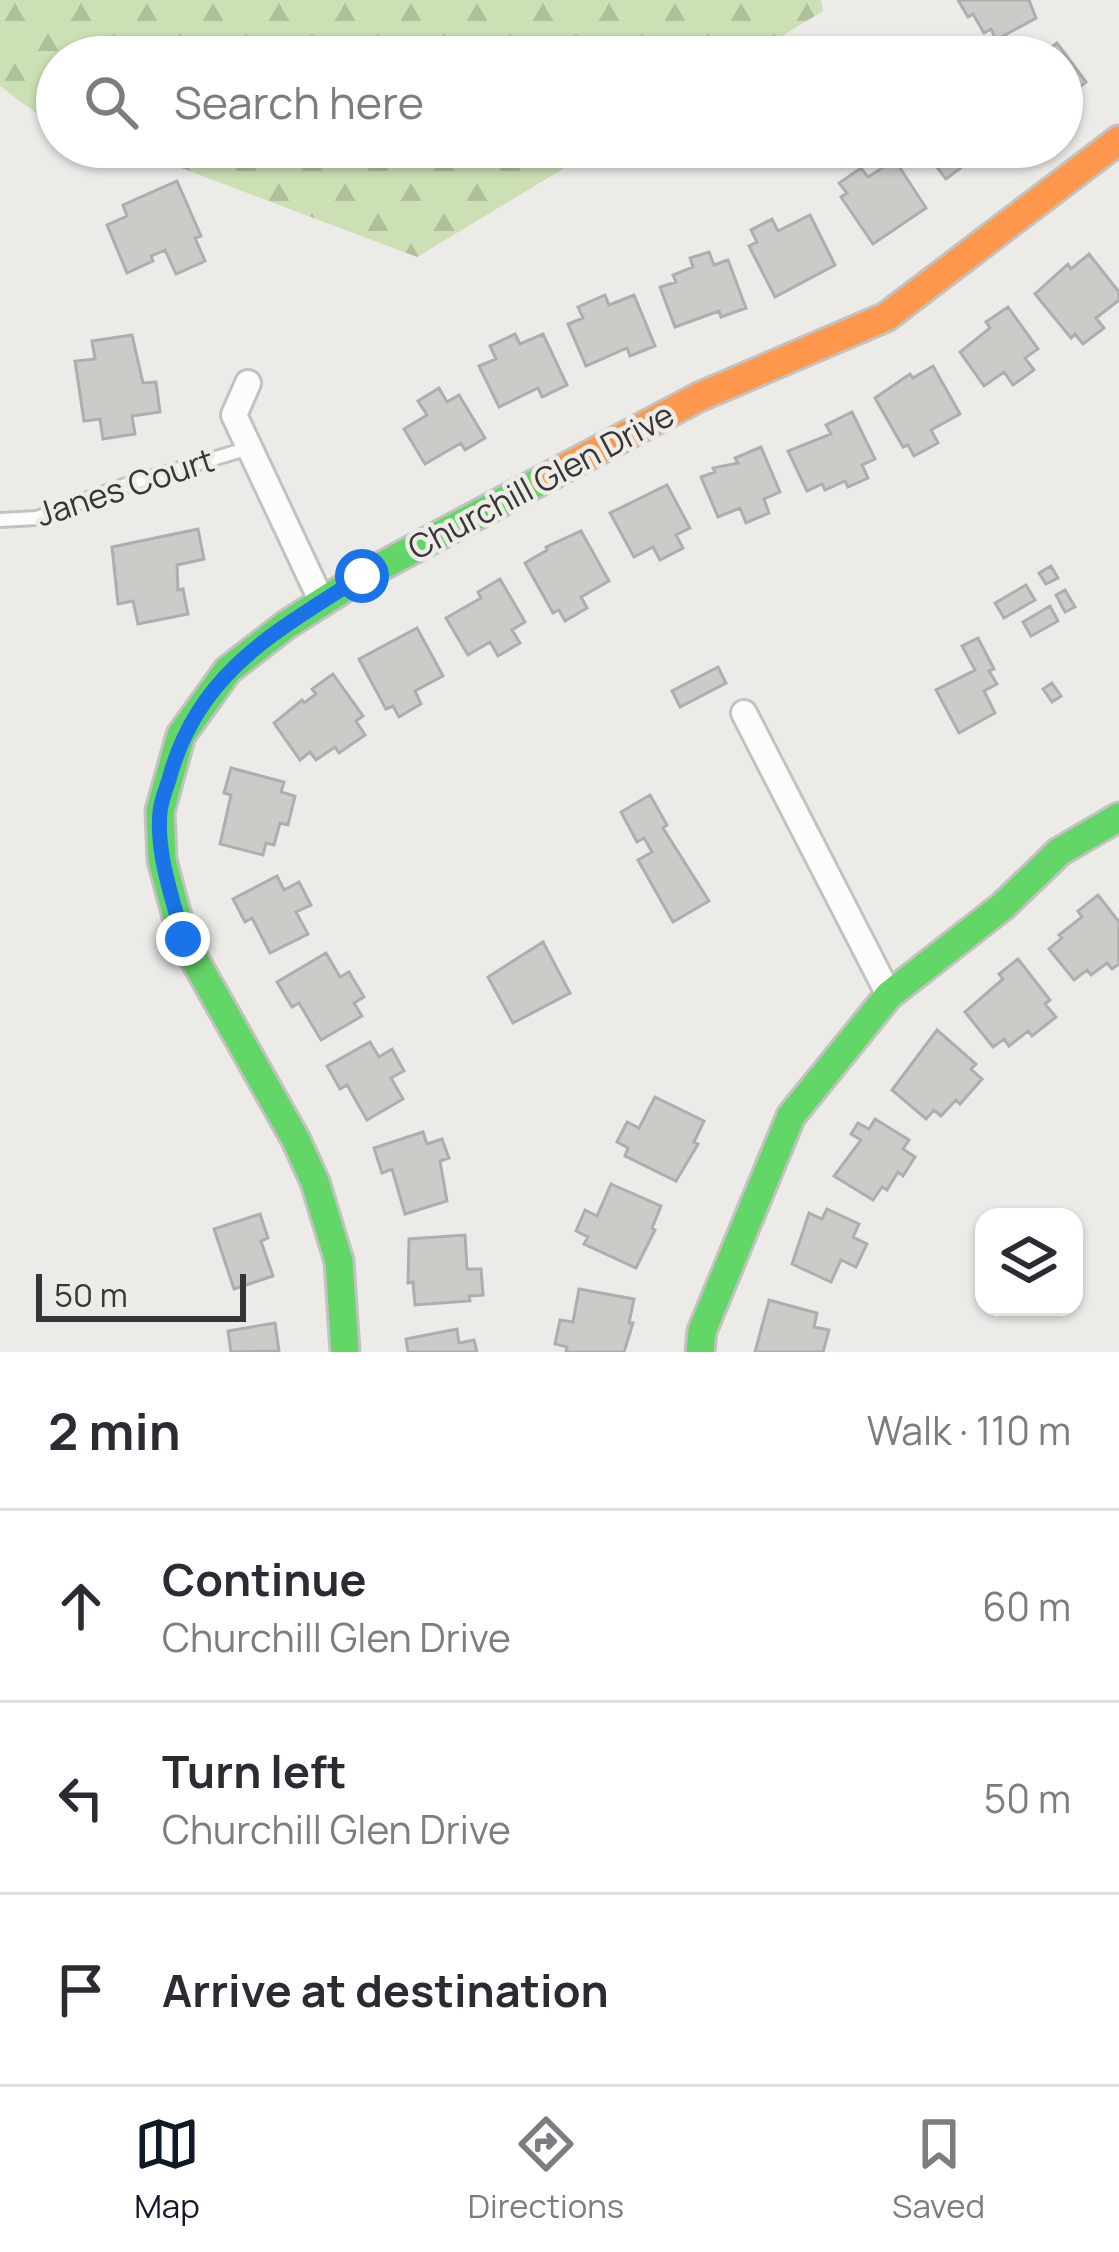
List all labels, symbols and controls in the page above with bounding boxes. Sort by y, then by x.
search box [36,36,1083,168]
icon: search [78,69,144,135]
text: Search here [174,71,424,133]
street label: Churchill Glen Drive [400,391,682,570]
street label: Janes Court [30,437,219,536]
route start [335,549,389,603]
route end [156,912,210,966]
map controls [975,1208,1083,1316]
button: layers [975,1208,1083,1316]
scale bar [36,1268,246,1321]
text: 50 m [54,1272,128,1317]
text: 2 min [48,1396,181,1465]
text: Walk · 110 m [867,1403,1071,1457]
text: Continue [162,1548,367,1610]
icon: ahead [48,1573,114,1639]
text: 60 m [982,1579,1071,1633]
text: Churchill Glen Drive [162,1610,511,1664]
text: Turn left [162,1740,347,1802]
icon: left [48,1765,114,1831]
text: 50 m [984,1771,1071,1825]
text: Churchill Glen Drive [162,1802,511,1856]
icon: arrive [48,1957,114,2023]
text: Arrive at destination [162,1959,609,2021]
tab: Map [134,2111,200,2228]
tab: Directions [468,2111,624,2228]
tab: Saved [892,2111,985,2228]

